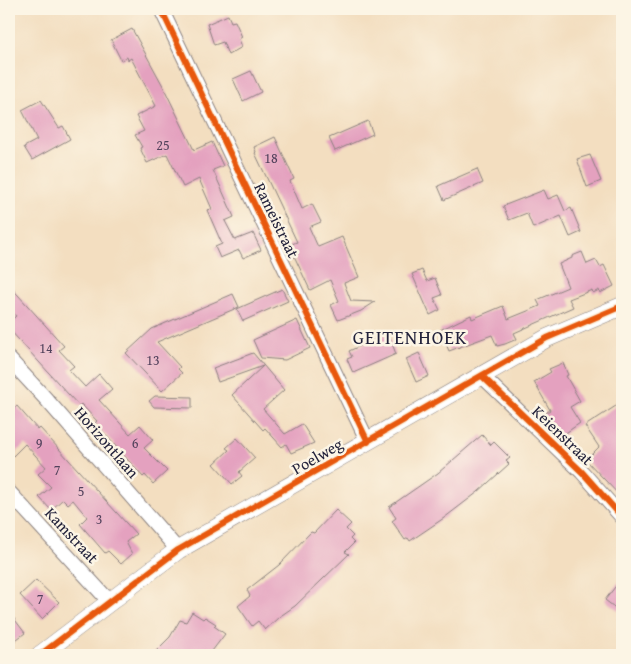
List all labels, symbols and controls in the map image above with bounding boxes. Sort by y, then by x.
house number: 25 [156,135,170,155]
house number: 18 [264,148,278,168]
street label: Rameistraat [248,178,306,262]
district label: GEITENHOEK [353,323,467,351]
house number: 14 [39,338,53,358]
house number: 13 [146,350,160,370]
street label: Keienstraat [527,400,599,471]
street label: Horizontlaan [69,401,145,483]
street label: Poelweg [287,432,347,480]
house number: 9 [36,433,43,453]
house number: 6 [132,433,139,453]
house number: 7 [54,460,61,480]
house number: 5 [78,481,84,501]
street label: Kamstraat [40,501,105,569]
house number: 3 [96,509,102,529]
house number: 7 [37,589,44,609]

